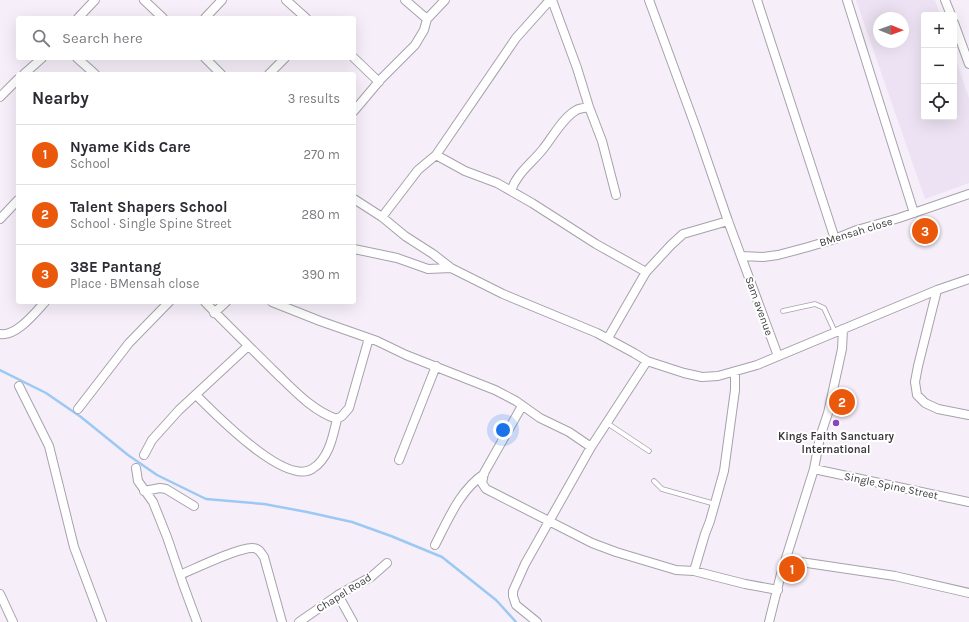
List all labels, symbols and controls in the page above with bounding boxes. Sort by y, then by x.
north arrow [873,12,909,48]
map controls [921,12,957,120]
button: + [921,12,957,48]
search box [16,16,356,60]
icon: search [30,27,52,49]
text: Search here [62,29,143,47]
button: − [921,48,957,84]
button: locate [921,84,957,120]
text: Nearby [32,88,89,108]
text: 3 results [288,91,340,106]
text: Nyame Kids Care [70,138,191,156]
text: 1 [43,147,47,162]
text: 270 m [303,147,340,162]
text: School [70,156,110,171]
text: Talent Shapers School [70,198,228,216]
text: 2 [41,207,49,222]
text: 280 m [302,207,340,222]
street label: BMensah close [818,215,894,249]
text: School · Single Spine Street [70,216,232,231]
pin: 3 [912,216,938,246]
text: 38E Pantang [70,258,161,276]
text: 3 [41,267,49,282]
text: 390 m [302,267,340,282]
street label: Sam avenue [742,275,776,338]
text: Place · BMensah close [70,276,199,291]
pin: 2 [829,387,855,417]
marker: Kings Faith Sanctuary International [831,418,841,428]
your location [493,420,513,440]
place label: Kings Faith Sanctuary International [778,430,894,456]
street label: Single Spine Street [843,470,939,502]
pin: 1 [779,554,805,584]
street label: Chapel Road [314,571,374,615]

